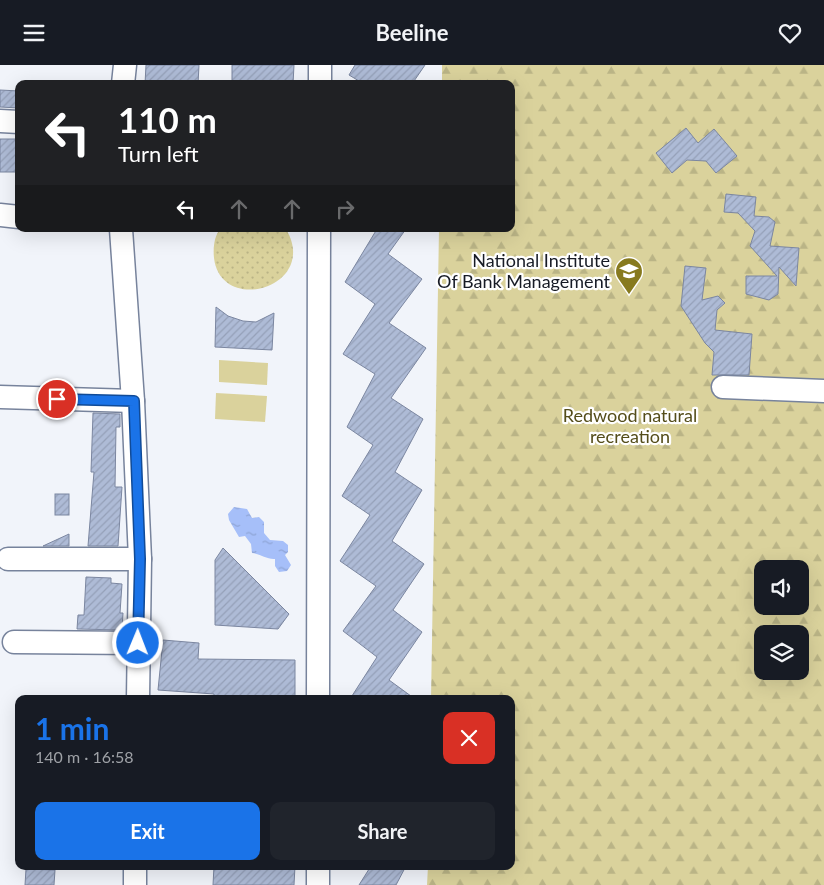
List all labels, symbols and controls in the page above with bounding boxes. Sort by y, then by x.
icon: menu [20,19,48,47]
text: Beeline [375,19,449,46]
icon: heart [776,19,804,47]
text: 110 m [118,98,217,140]
icon: left [35,100,100,165]
text: Turn left [118,140,199,167]
icon: left [172,195,200,223]
icon: ahead [225,195,253,223]
icon: ahead [278,195,306,223]
icon: right [331,195,359,223]
place label: National Institute Of Bank Management [437,249,611,292]
school or university icon: National Institute Of Bank Management [614,256,644,295]
pin [36,378,78,420]
icon: arrive [43,385,71,413]
park label: Redwood natural recreation [563,404,697,447]
map controls [754,560,809,680]
button: sound [754,560,809,615]
position arrow [111,616,163,668]
button: layers [754,625,809,680]
text: 1 min [35,710,109,746]
button: close [443,712,495,764]
text: 140 m · 16:58 [35,747,134,766]
button: Exit [35,802,260,860]
button: Share [270,802,495,860]

